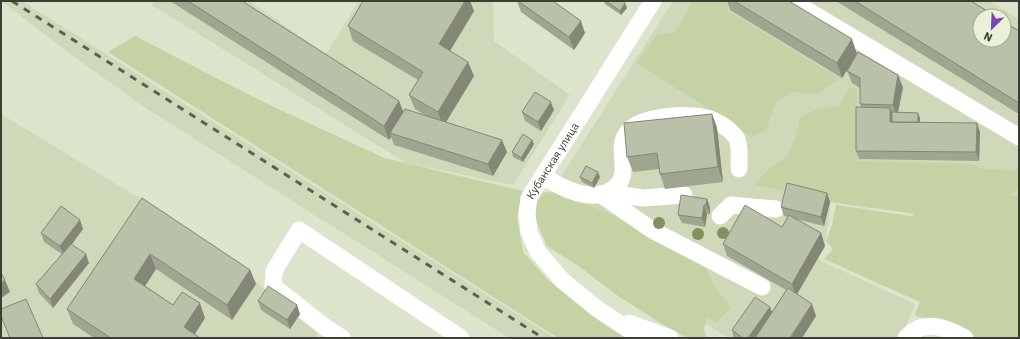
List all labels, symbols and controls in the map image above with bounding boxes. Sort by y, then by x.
north arrow [972,8,1012,48]
text: N [981,29,994,45]
street label: Кубанская улица [523,120,582,202]

